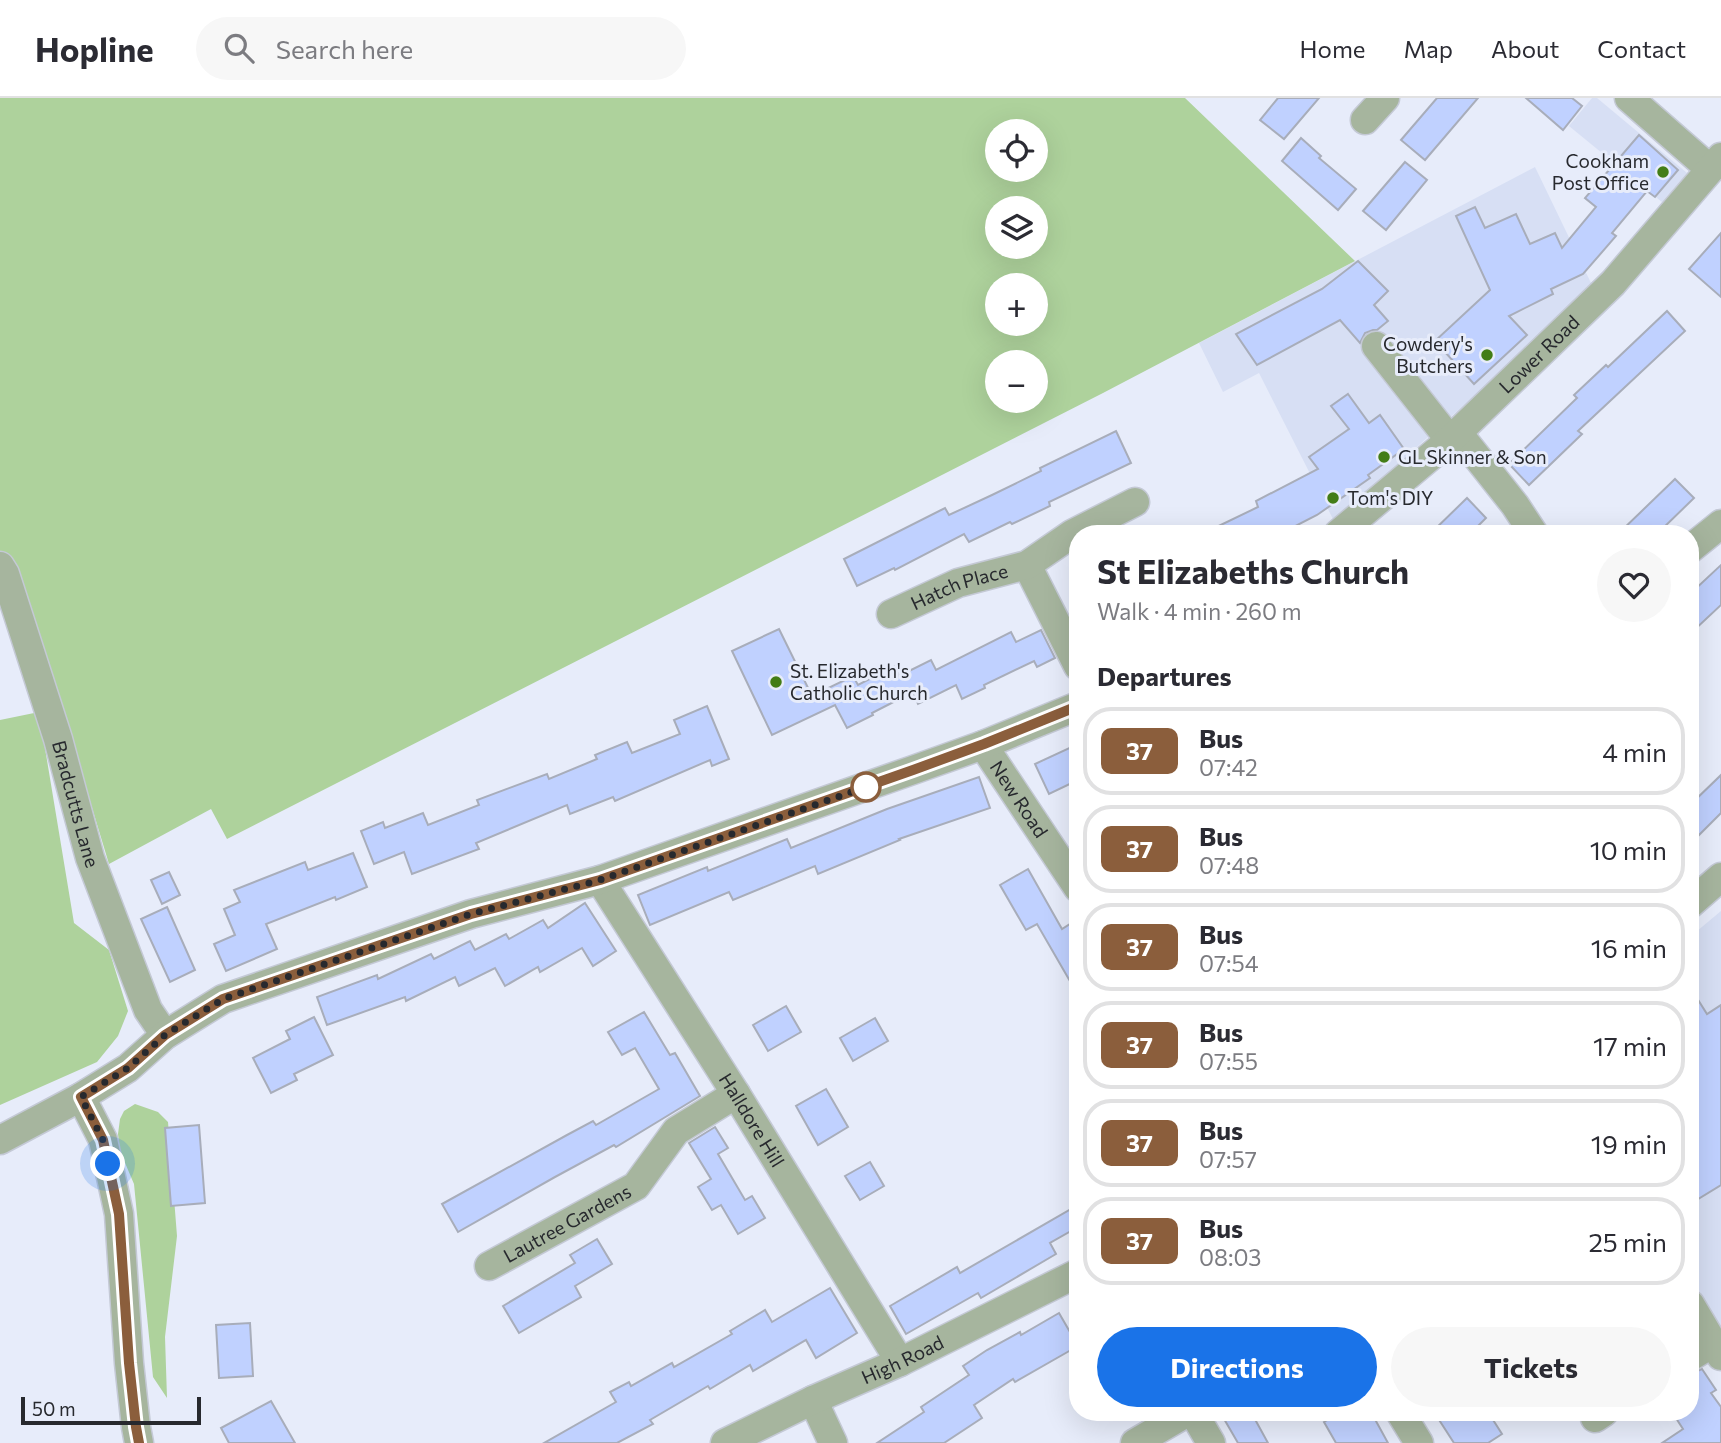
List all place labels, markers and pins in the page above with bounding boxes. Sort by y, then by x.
place label: Cookham Post Office [1552,149,1649,194]
marker: Cookham Post Office [1655,164,1671,180]
place label: Cowdery's Butchers [1383,332,1473,377]
marker: Cowdery's Butchers [1479,347,1495,363]
place label: GL Skinner & Son [1398,445,1547,468]
marker: GL Skinner & Son [1376,449,1392,465]
place label: Tom's DIY [1347,486,1433,509]
marker: Tom's DIY [1325,490,1341,506]
place label: St. Elizabeth's Catholic Church [790,659,928,704]
marker: St. Elizabeth's Catholic Church [768,674,784,690]
unlabelled marker [851,772,881,802]

